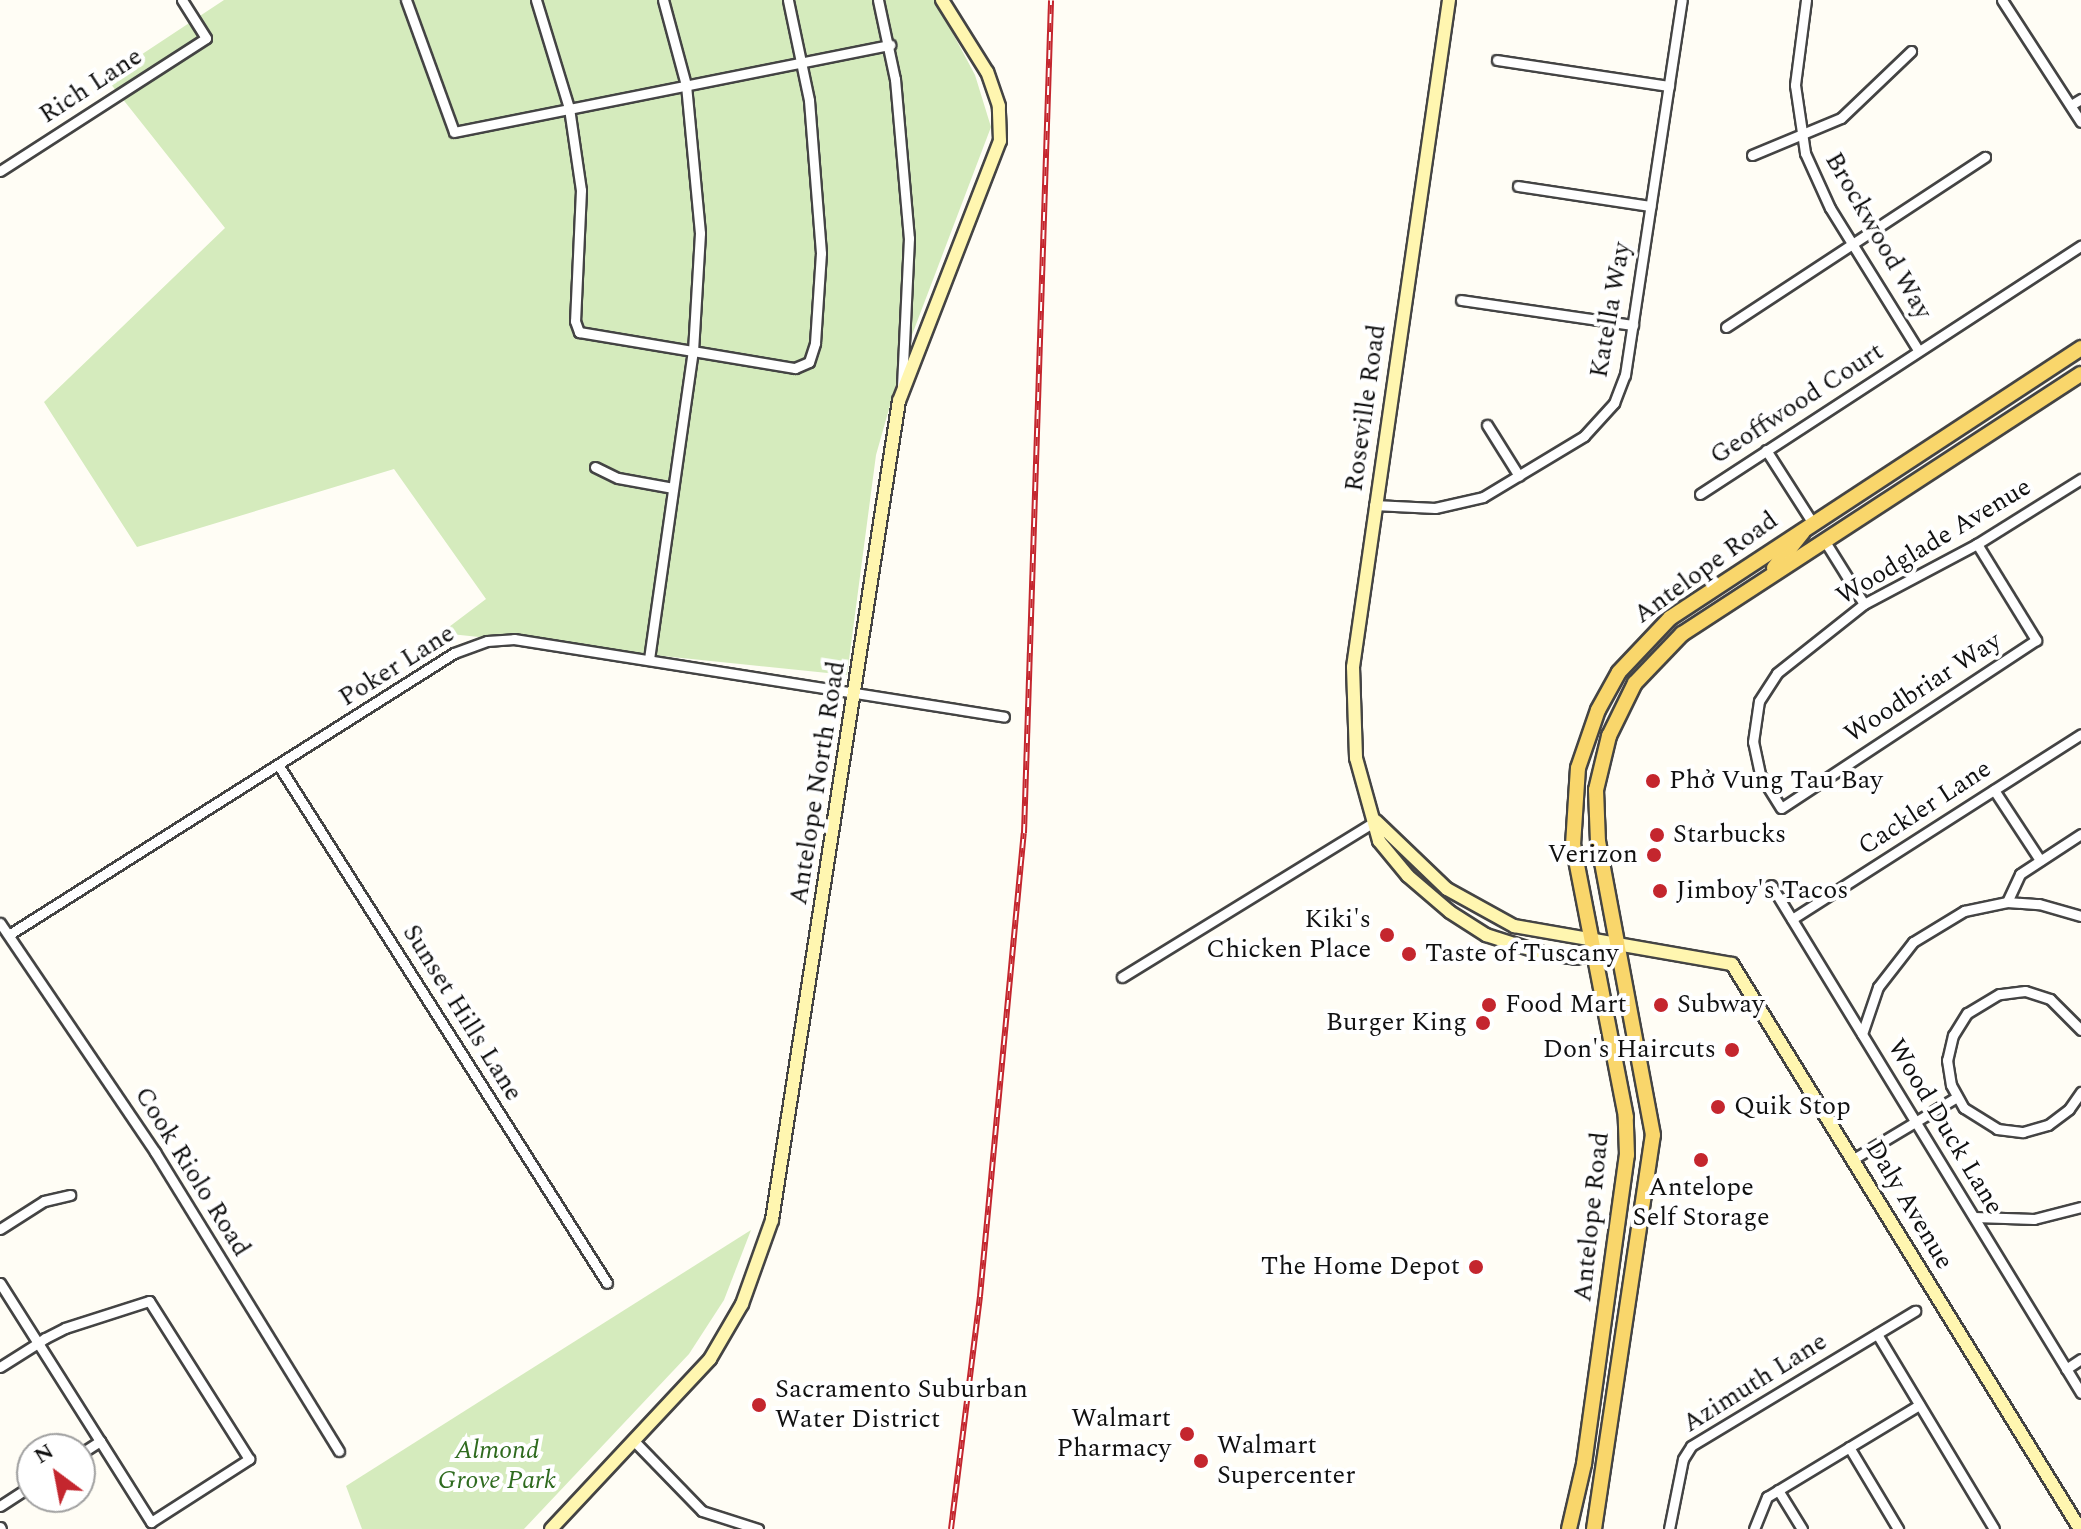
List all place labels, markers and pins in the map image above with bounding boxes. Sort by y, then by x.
place label: Phở Vung Tau Bay [1669,765,1883,797]
marker: Phở Vung Tau Bay [1644,772,1662,790]
place label: Starbucks [1673,819,1786,851]
marker: Starbucks [1648,826,1666,844]
place label: Verizon [1548,839,1638,871]
marker: Verizon [1645,846,1663,864]
place label: Jimboy's Tacos [1676,875,1848,907]
marker: Jimboy's Tacos [1651,882,1669,900]
place label: Kiki's Chicken Place [1206,904,1371,966]
marker: Kiki's Chicken Place [1378,926,1396,944]
place label: Taste of Tuscany [1425,938,1618,970]
marker: Taste of Tuscany [1400,945,1418,963]
place label: Food Mart [1505,989,1627,1021]
place label: Subway [1677,989,1765,1021]
marker: Food Mart [1480,996,1498,1014]
marker: Subway [1652,996,1670,1014]
place label: Burger King [1326,1007,1467,1039]
marker: Burger King [1474,1014,1492,1032]
place label: Don's Haircuts [1543,1034,1716,1066]
marker: Don's Haircuts [1723,1041,1741,1059]
place label: Quik Stop [1734,1091,1851,1123]
marker: Quik Stop [1709,1098,1727,1116]
marker: Antelope Self Storage [1692,1151,1710,1169]
place label: Antelope Self Storage [1633,1172,1769,1234]
place label: The Home Depot [1261,1251,1460,1283]
marker: The Home Depot [1467,1258,1485,1276]
place label: Sacramento Suburban Water District [775,1374,1028,1436]
marker: Sacramento Suburban Water District [750,1396,768,1414]
place label: Walmart Pharmacy [1056,1403,1171,1464]
marker: Walmart Pharmacy [1178,1425,1196,1443]
place label: Walmart Supercenter [1217,1430,1355,1492]
marker: Walmart Supercenter [1192,1452,1210,1470]

